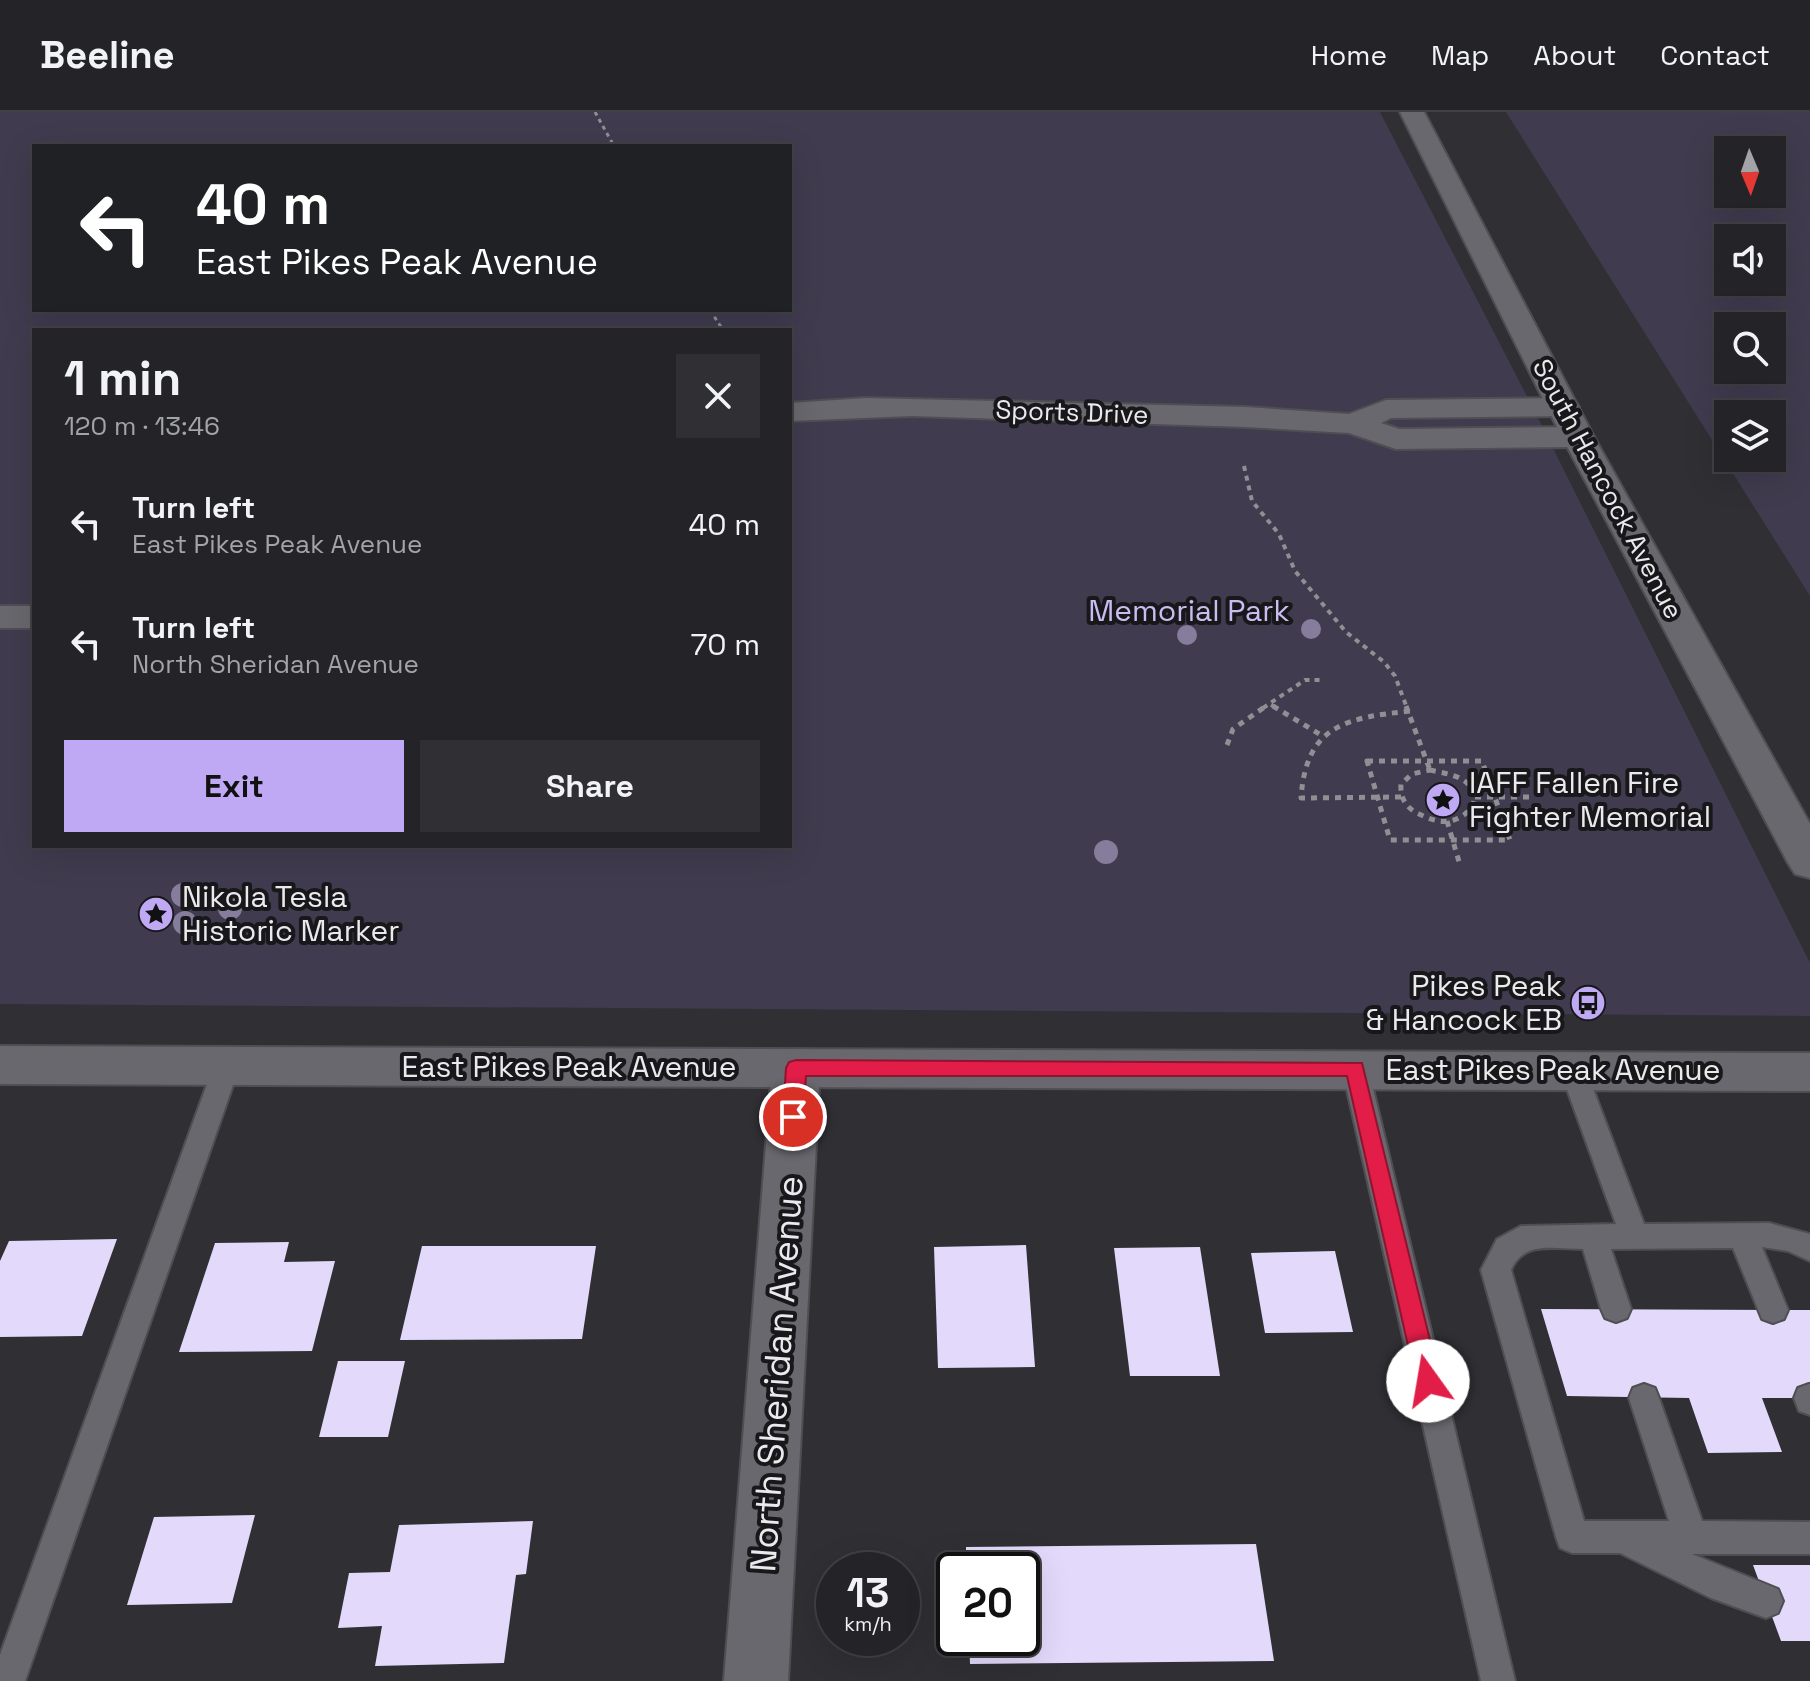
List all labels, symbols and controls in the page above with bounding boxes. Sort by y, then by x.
text: Beeline [40,31,175,79]
text: Home [1311,37,1387,73]
text: Map [1431,37,1489,73]
text: About [1533,37,1616,73]
text: Contact [1660,37,1770,73]
north arrow [1714,136,1786,208]
map controls [1714,136,1786,472]
text: 40 m [196,169,330,240]
icon: left [64,176,168,280]
button: sound [1714,224,1786,296]
text: East Pikes Peak Avenue [196,239,598,285]
button: search [1714,312,1786,384]
text: 1 min [64,348,181,409]
street label: South Hancock Avenue [1525,353,1691,625]
button: close [676,354,760,438]
street label: Sports Drive [995,392,1149,432]
button: layers [1714,400,1786,472]
text: 120 m · 13:46 [64,409,220,443]
text: Turn left [132,488,255,527]
icon: left [64,502,108,546]
text: 40 m [689,505,760,544]
text: East Pikes Peak Avenue [132,527,422,561]
park label: Memorial Park [1088,591,1290,630]
text: Turn left [132,608,255,647]
icon: left [64,622,108,666]
text: 70 m [691,625,760,664]
text: North Sheridan Avenue [132,647,419,681]
button: Exit [64,740,404,832]
button: Share [420,740,760,832]
place label: IAFF Fallen Fire Fighter Memorial [1469,763,1711,836]
place icon: IAFF Fallen Fire Fighter Memorial [1424,781,1462,819]
place label: Nikola Tesla Historic Marker [182,877,400,950]
place icon: Nikola Tesla Historic Marker [137,895,175,933]
place label: Pikes Peak & Hancock EB [1366,966,1562,1039]
bus stop icon: Pikes Peak & Hancock EB [1569,984,1607,1022]
street label: East Pikes Peak Avenue [402,1047,736,1086]
street label: East Pikes Peak Avenue [1386,1050,1720,1089]
pin [759,1083,827,1151]
icon: arrive [771,1095,815,1139]
street label: North Sheridan Avenue [740,1174,814,1574]
position arrow [1386,1339,1470,1423]
speed limit sign: 20 [936,1552,1040,1656]
text: 13 [847,1568,889,1619]
text: km/h [844,1611,892,1637]

